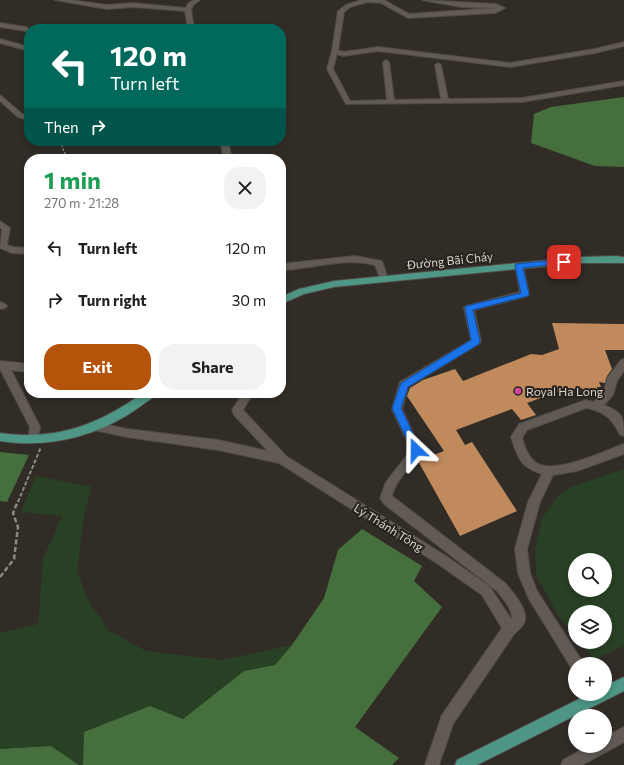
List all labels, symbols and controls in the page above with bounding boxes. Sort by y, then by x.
text: 120 m [110,38,187,72]
icon: left [44,40,96,92]
text: Turn left [110,72,179,94]
icon: right [87,116,109,138]
text: Then [44,118,79,136]
text: 1 min [44,165,101,194]
button: close [224,167,266,209]
text: 270 m · 21:28 [44,195,119,211]
icon: left [44,237,66,259]
text: Turn left [78,239,137,257]
text: 120 m [226,239,266,257]
pin [547,245,581,279]
street label: Đường Bãi Cháy [405,249,494,272]
icon: arrive [553,251,575,273]
icon: right [44,289,66,311]
text: Turn right [78,291,147,309]
text: 30 m [232,291,266,309]
button: Exit [44,344,151,390]
button: Share [159,344,266,390]
place label: Royal Ha Long [526,384,604,398]
marker: Royal Ha Long [513,386,523,396]
position arrow [395,429,437,471]
street label: Lý Thánh Tông [352,500,427,554]
map controls [568,553,612,753]
button: search [568,553,612,597]
button: layers [568,605,612,649]
button: + [568,657,612,701]
button: − [568,709,612,753]

